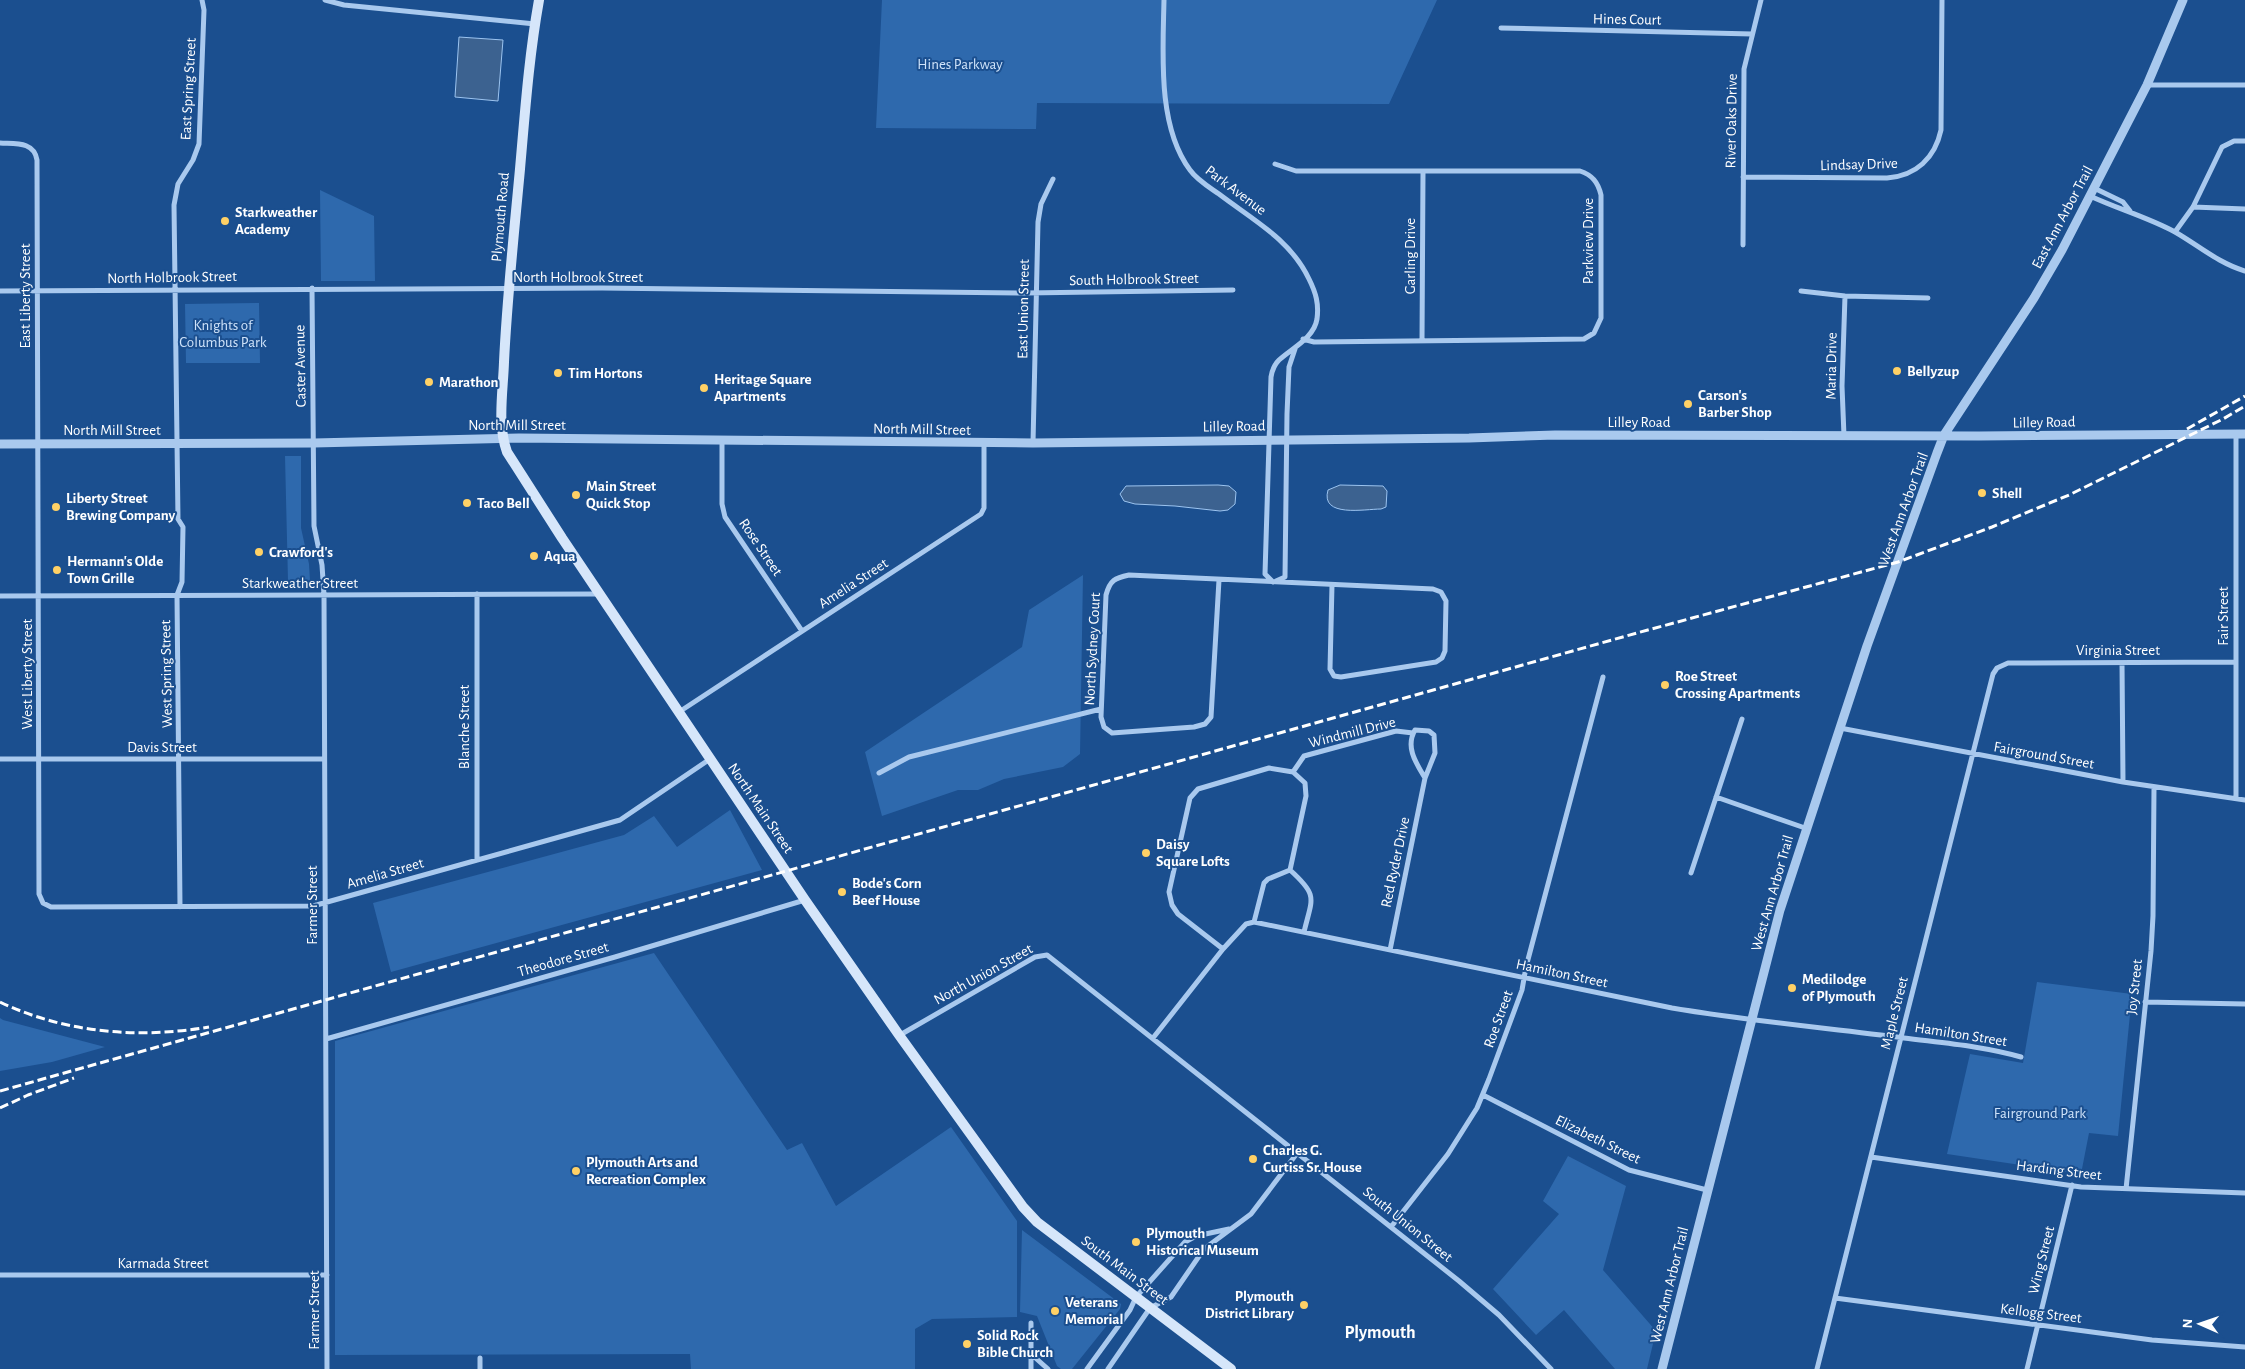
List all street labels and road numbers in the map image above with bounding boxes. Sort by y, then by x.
street label: Hines Court [1593,11,1662,28]
street label: East Spring Street [178,37,199,141]
street label: River Oaks Drive [1723,73,1740,169]
street label: Lindsay Drive [1820,156,1898,173]
street label: Park Avenue [1202,163,1269,218]
street label: East Ann Arbor Trail [2029,163,2096,271]
street label: Plymouth Road [489,171,512,262]
street label: Parkview Drive [1581,198,1596,284]
street label: Garling Drive [1403,218,1418,294]
street label: East Liberty Street [18,243,33,349]
street label: East Union Street [1015,259,1032,359]
street label: North Holbrook Street [107,269,237,286]
street label: North Holbrook Street [513,270,643,285]
street label: South Holbrook Street [1069,271,1199,288]
street label: Caster Avenue [292,324,309,408]
street label: Maria Drive [1823,332,1840,400]
street label: Lilley Road [2012,414,2076,431]
street label: Lilley Road [1608,415,1671,430]
street label: North Mill Street [468,418,566,433]
street label: Lilley Road [1202,418,1266,435]
street label: North Mill Street [873,421,971,438]
street label: North Mill Street [63,423,161,438]
street label: West Ann Arbor Trail [1876,450,1931,568]
street label: Rose Street [736,516,785,579]
street label: Amelia Street [816,555,891,611]
street label: Starkweather Street [242,576,358,591]
street label: Fair Street [2216,586,2231,646]
street label: North Sydney Court [1082,592,1103,706]
street label: West Liberty Street [20,618,35,729]
street label: West Spring Street [158,619,175,728]
street label: Virginia Street [2076,643,2160,658]
street label: Blanche Street [457,685,472,769]
street label: Windmill Drive [1307,714,1397,751]
street label: Fairground Street [1992,739,2096,772]
street label: Davis Street [127,740,197,755]
street label: North Main Street [725,761,796,856]
street label: Red Ryder Drive [1379,815,1412,909]
street label: West Ann Arbor Trail [1749,834,1796,953]
street label: Amelia Street [345,855,426,892]
street label: Farmer Street [305,865,320,945]
street label: Theodore Street [516,939,610,980]
street label: North Union Street [931,941,1035,1008]
street label: Hamilton Street [1515,956,1609,991]
street label: Joy Street [2124,958,2145,1016]
street label: Maple Street [1878,975,1911,1051]
street label: Roe Street [1481,988,1516,1050]
street label: Hamilton Street [1914,1020,2008,1049]
street label: Elizabeth Street [1553,1112,1643,1167]
street label: Harding Street [2015,1158,2103,1183]
street label: South Union Street [1360,1184,1455,1265]
street label: Wing Street [2026,1224,2057,1296]
street label: West Ann Arbor Trail [1648,1225,1691,1345]
street label: South Main Street [1078,1233,1171,1308]
street label: Karmada Street [117,1256,209,1271]
street label: Farmer Street [307,1270,322,1350]
street label: Kellogg Street [1999,1301,2083,1326]

